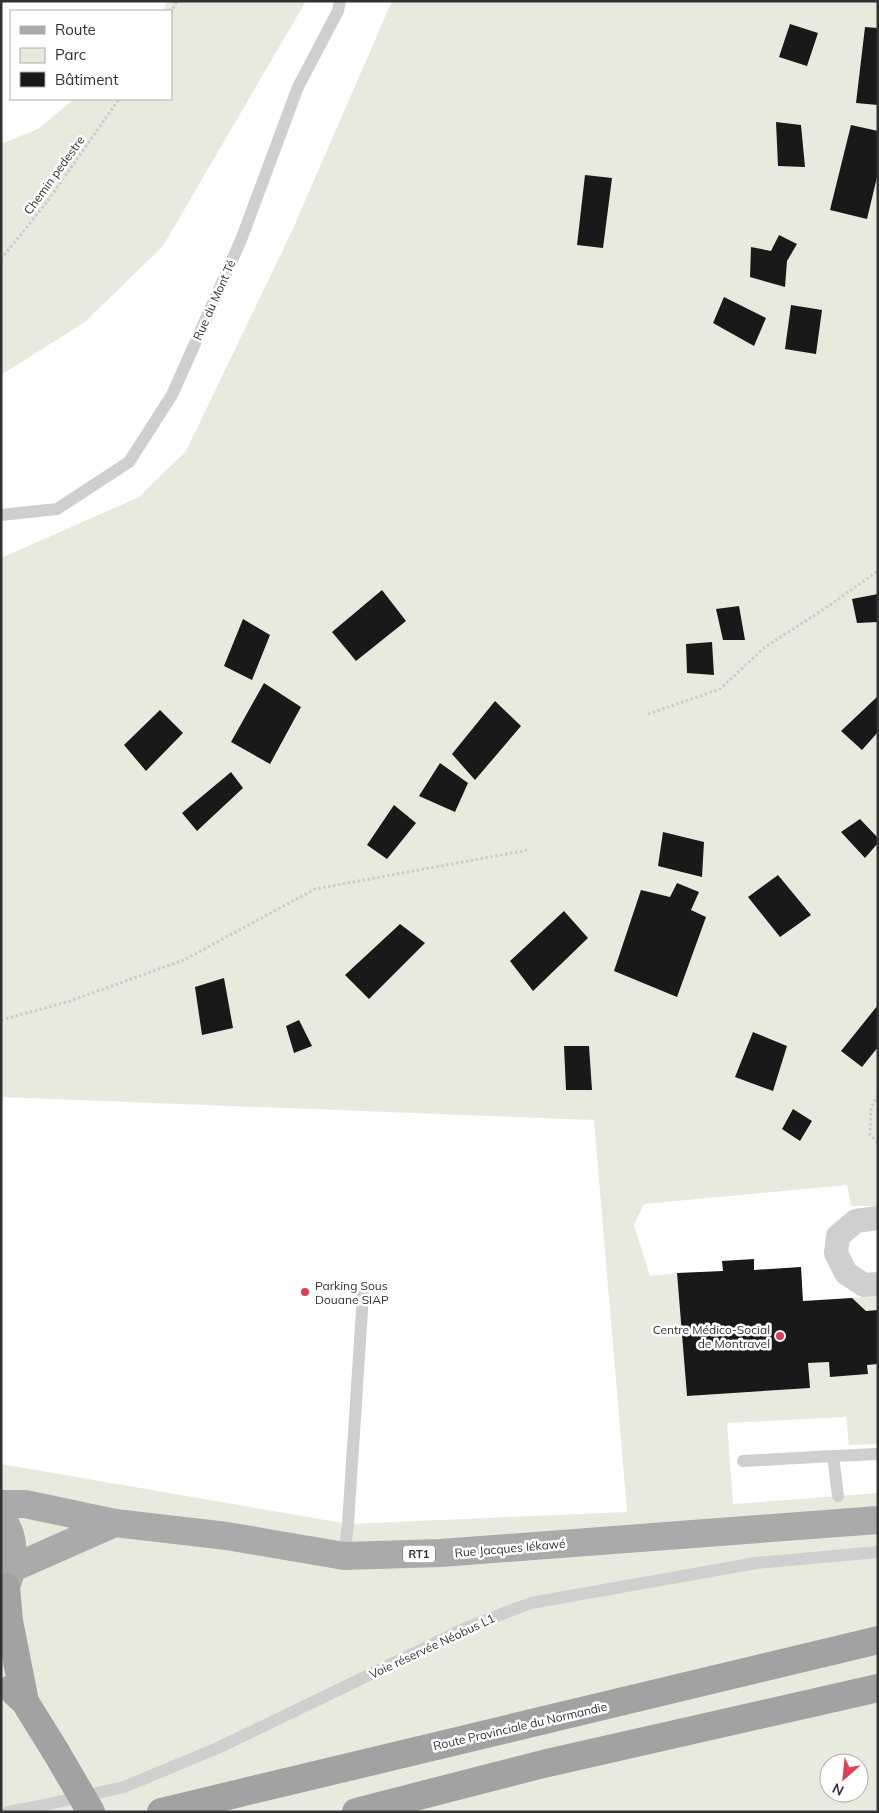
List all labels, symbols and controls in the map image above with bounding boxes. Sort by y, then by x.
legend [10,10,172,100]
text: Route [55,20,96,39]
text: Parc [55,45,86,64]
text: Bâtiment [55,70,118,89]
street label: Chemin pedestre [20,133,88,217]
street label: Rue du Mont Té [190,257,238,343]
place label: Parking Sous Douane SIAP [315,1278,389,1307]
marker: Parking Sous Douane SIAP [299,1286,311,1298]
place label: Centre Médico-Social de Montravel [653,1322,770,1351]
marker: Centre Médico-Social de Montravel [774,1330,786,1342]
street label: Rue Jacques Iékawé [454,1536,566,1560]
road number: RT1 [403,1546,435,1562]
street label: Voie réservée Néobus L1 [367,1610,497,1682]
street label: Route Provinciale du Normandie [432,1699,608,1753]
north arrow [819,1753,869,1803]
text: N [829,1779,847,1800]

